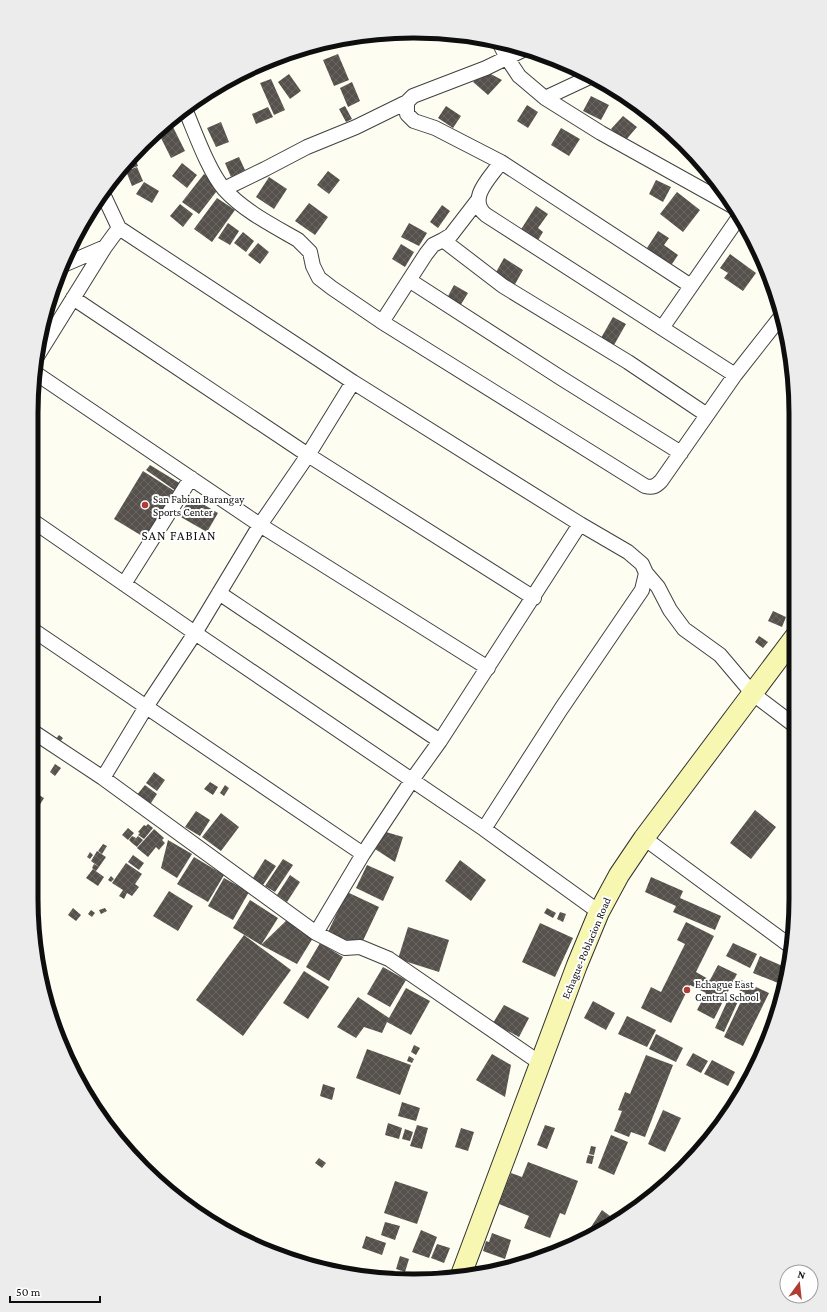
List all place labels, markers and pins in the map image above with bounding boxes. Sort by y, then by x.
place label: San Fabian Barangay Sports Center [153,493,245,519]
marker: San Fabian Barangay Sports Center [140,500,150,510]
place label: Echague East Central School [695,978,759,1003]
marker: Echague East Central School [682,985,692,995]

